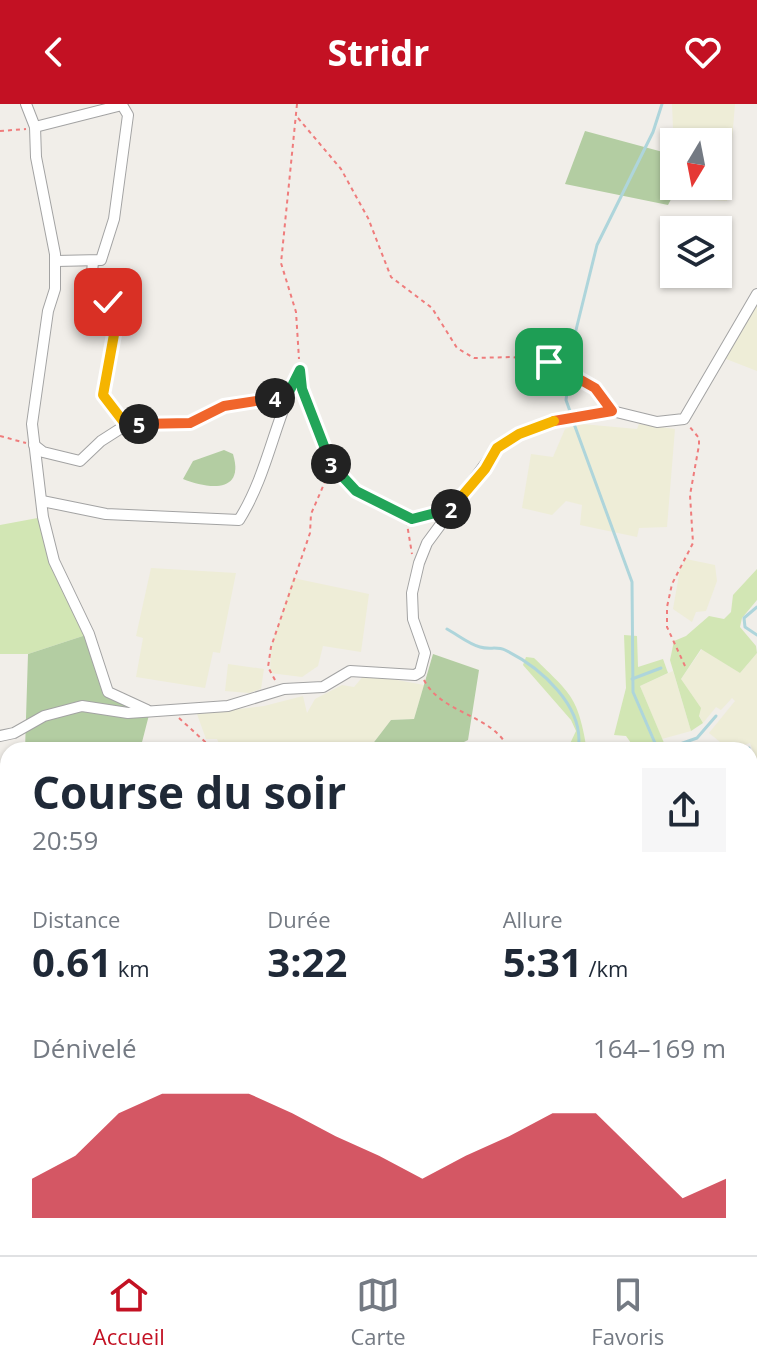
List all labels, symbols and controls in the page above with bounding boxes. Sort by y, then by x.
text: Stridr [328,28,429,77]
icon: back [32,30,76,74]
icon: heart [681,30,725,74]
north arrow [660,128,732,200]
map controls [660,128,732,288]
button: layers [660,216,732,288]
pin [74,268,142,336]
icon: check [86,280,130,324]
pin [515,328,583,396]
icon: arrive [527,340,571,384]
pin: 4 [255,378,295,418]
text: 4 [269,383,281,413]
pin: 5 [119,404,159,444]
text: 5 [133,409,145,439]
pin: 3 [311,444,351,484]
text: 3 [325,449,337,479]
pin: 2 [431,489,471,529]
text: 2 [445,494,457,524]
text: Course du soir [32,762,346,822]
button: share [642,768,726,852]
text: 20:59 [32,822,98,858]
text: Distance [32,904,120,934]
text: Durée [267,904,330,934]
text: Allure [503,904,563,934]
text: 0.61 [32,934,112,989]
text: 3:22 [267,934,347,989]
text: 5:31 [503,934,583,989]
text: km [112,953,150,983]
text: /km [583,953,628,983]
text: Dénivelé [32,1030,137,1066]
text: 164–169 m [593,1030,726,1066]
tab: Accueil [93,1273,165,1351]
tab: Carte [350,1273,406,1351]
tab: Favoris [591,1273,664,1351]

